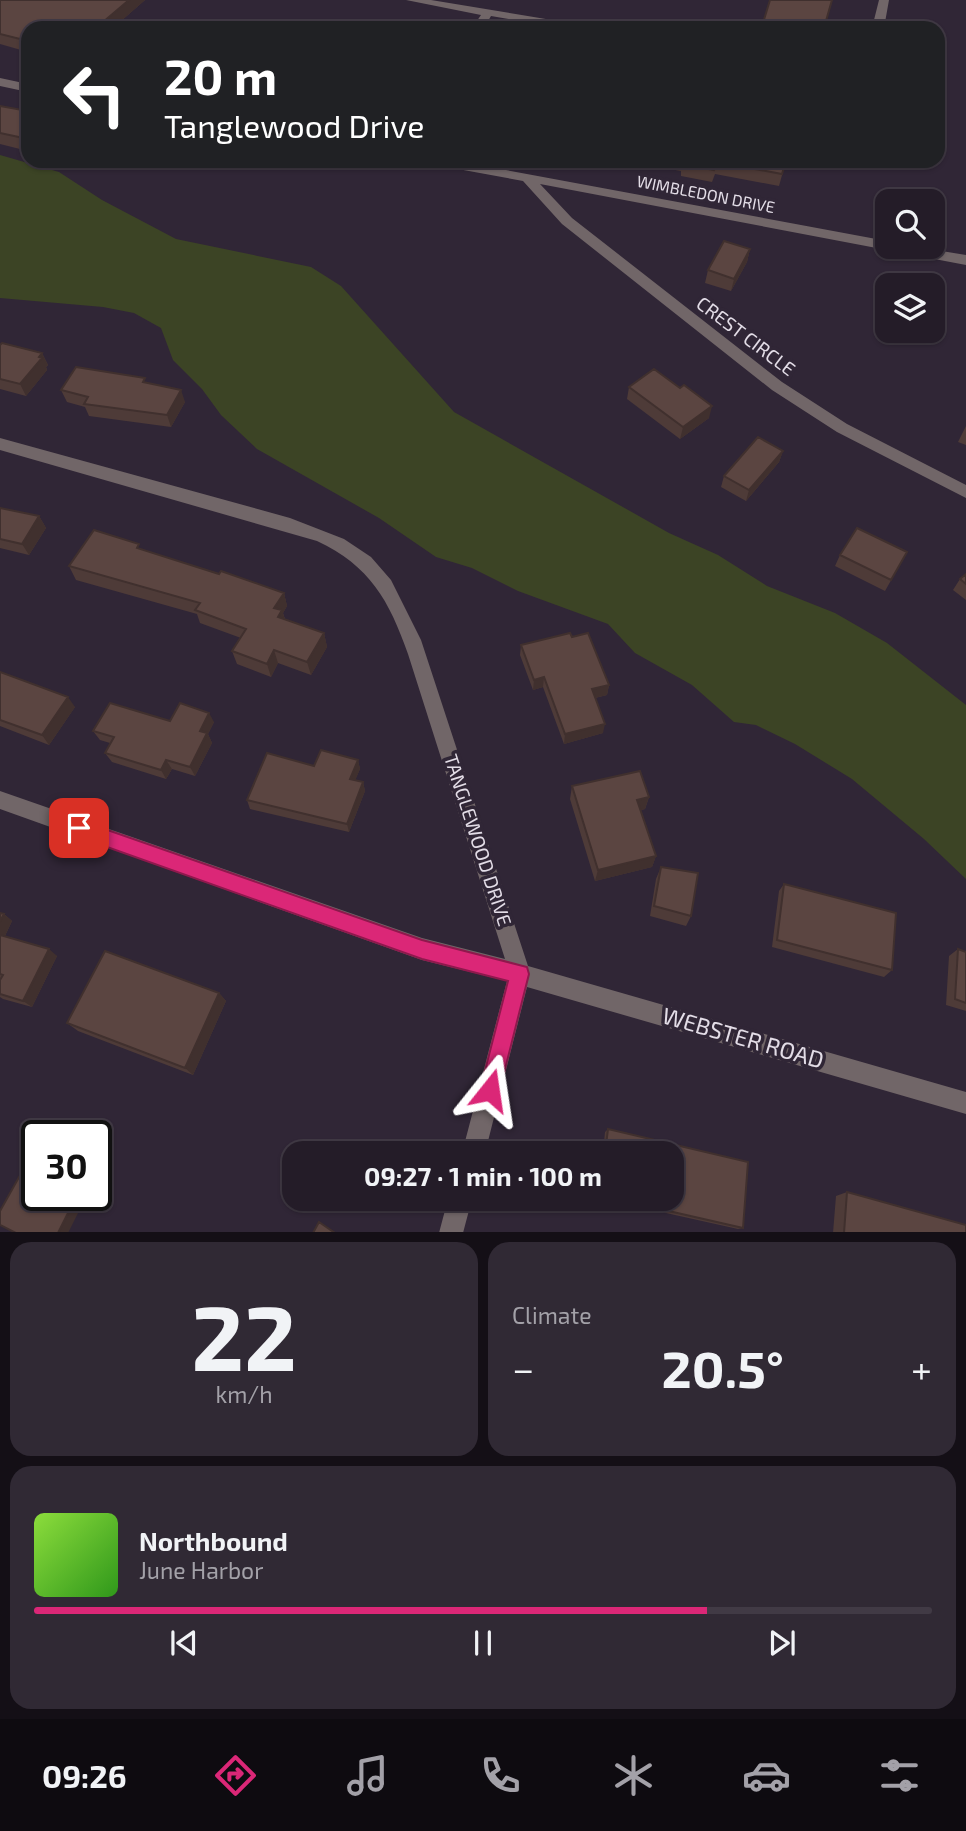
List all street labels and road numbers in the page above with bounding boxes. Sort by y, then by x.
street label: WIMBLEDON DRIVE [636,171,777,216]
street label: CREST CIRCLE [692,291,800,380]
street label: TANGLEWOOD DRIVE [440,751,517,929]
street label: WEBSTER ROAD [659,1001,827,1073]

